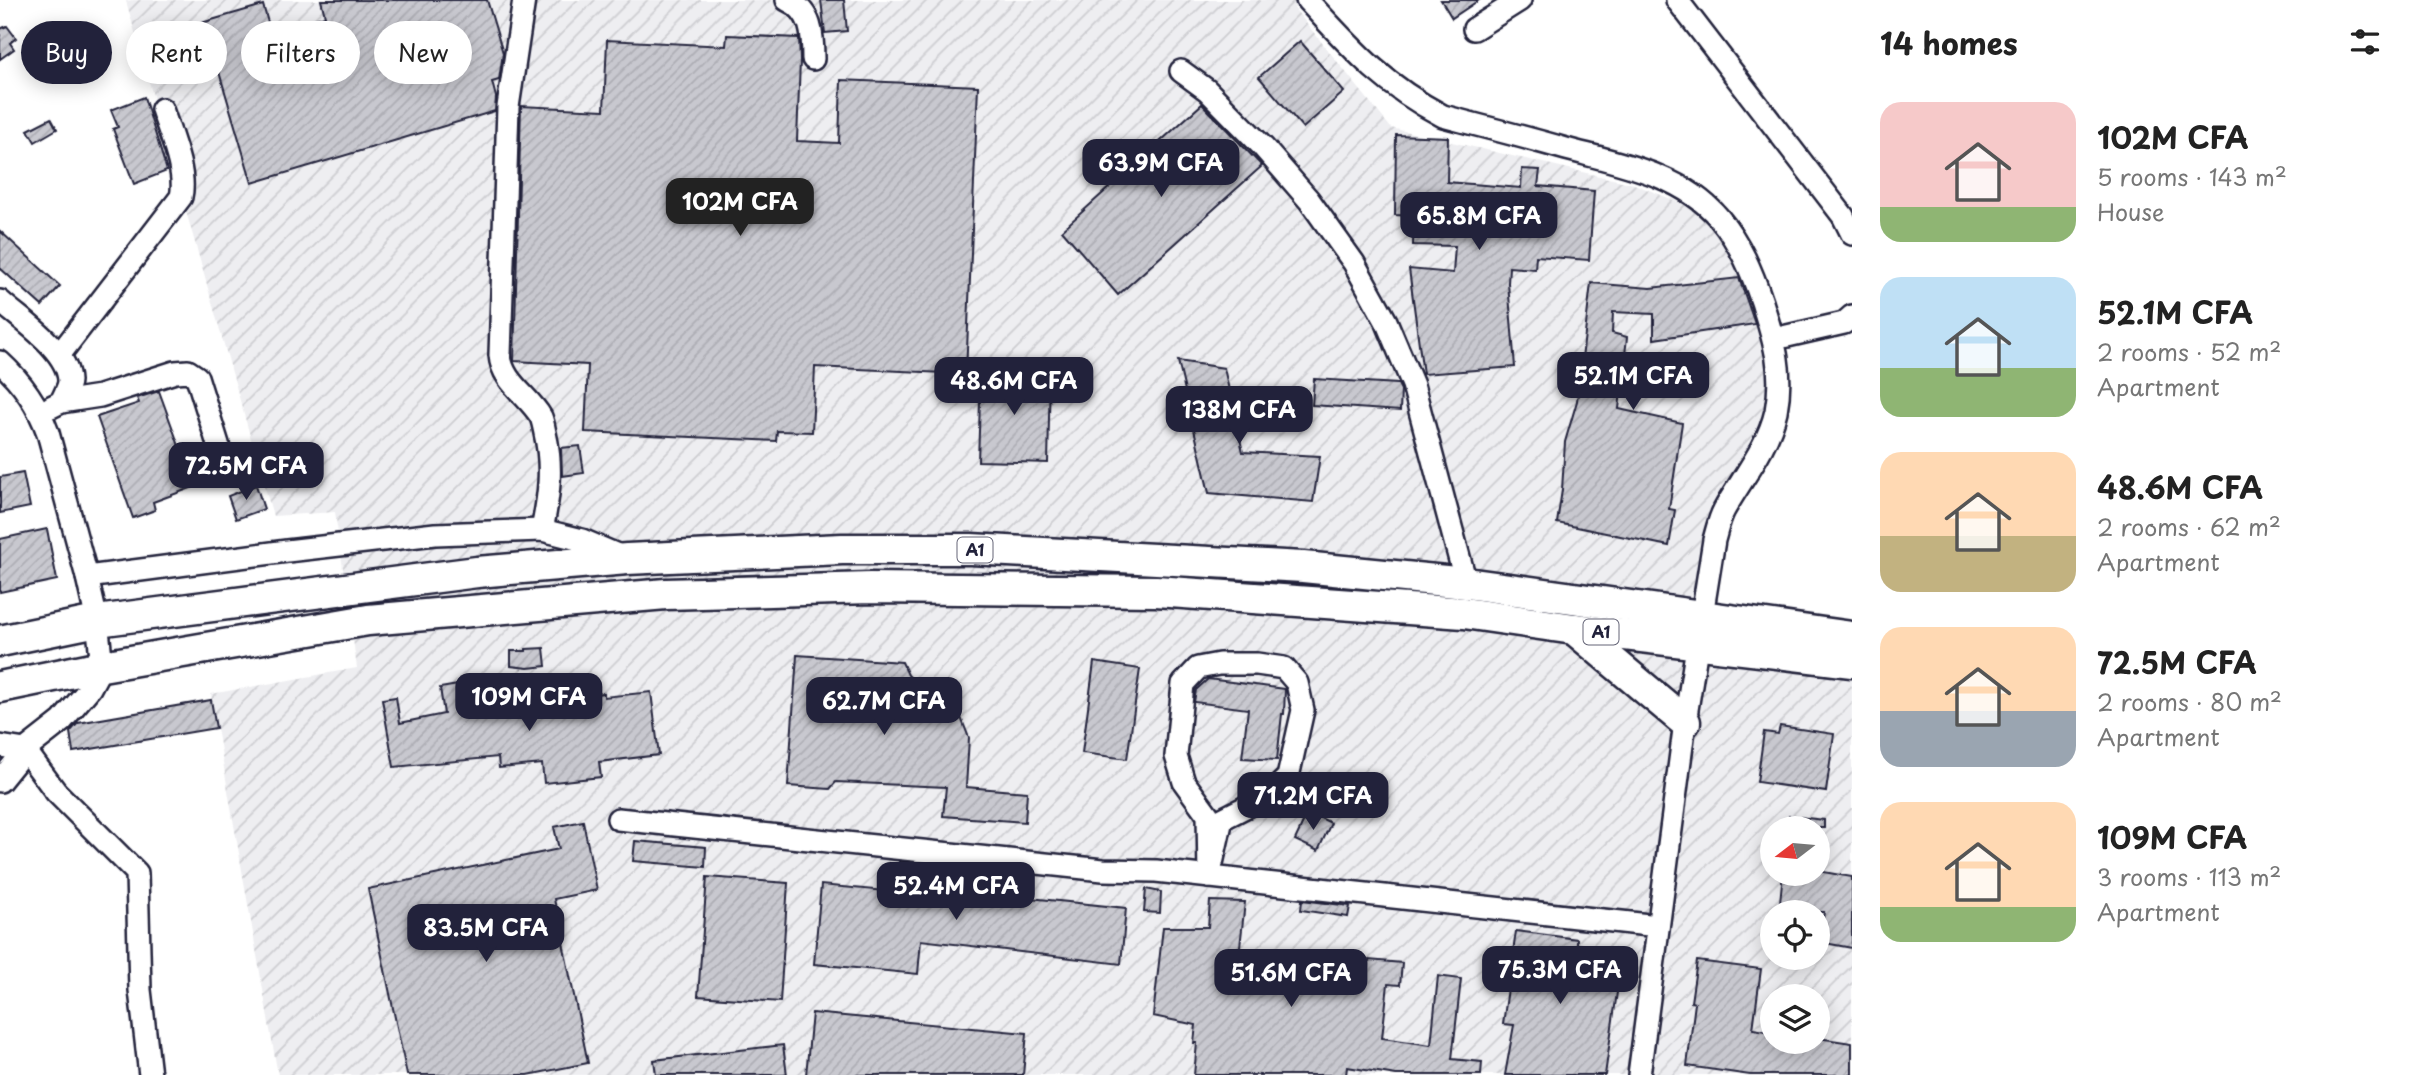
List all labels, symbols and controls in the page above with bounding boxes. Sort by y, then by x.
text: 14 homes [1880,20,2018,65]
chip: Buy [21,21,112,84]
chip: Rent [126,21,227,84]
chip: Filters [241,21,360,84]
chip: New [374,21,472,84]
icon: filters [2346,23,2384,61]
text: 102M CFA [2097,114,2249,159]
icon: home [1936,130,2020,214]
pin: 63.9M CFA [1081,140,1241,199]
text: 63.9M CFA [1098,144,1224,179]
text: 5 rooms · 143 m² [2097,159,2287,194]
pin: 102M CFA [668,178,812,238]
text: 102M CFA [682,183,798,218]
pin: 65.8M CFA [1399,192,1559,252]
text: House [2097,194,2164,229]
text: 65.8M CFA [1416,197,1542,232]
text: 52.1M CFA [2097,289,2253,334]
icon: home [1936,305,2020,389]
text: 2 rooms · 52 m² [2097,334,2281,369]
pin: 52.1M CFA [1553,352,1713,412]
text: 52.1M CFA [1573,357,1693,392]
pin: 48.6M CFA [934,358,1094,417]
text: 48.6M CFA [950,362,1078,397]
text: Apartment [2097,369,2220,404]
pin: 138M CFA [1167,386,1311,446]
text: 138M CFA [1182,391,1296,426]
pin: 72.5M CFA [166,442,326,502]
text: 72.5M CFA [185,447,307,482]
text: 48.6M CFA [2097,464,2263,509]
icon: home [1936,480,2020,564]
text: 2 rooms · 62 m² [2097,509,2281,544]
road number: A1 [958,538,992,562]
text: Apartment [2097,544,2220,579]
road number: A1 [1584,620,1618,645]
text: 72.5M CFA [2097,639,2257,684]
icon: home [1936,655,2020,739]
pin: 109M CFA [457,674,601,733]
text: 109M CFA [471,678,587,713]
pin: 62.7M CFA [804,678,964,737]
text: 62.7M CFA [822,682,946,717]
text: 2 rooms · 80 m² [2097,684,2282,719]
text: Apartment [2097,719,2220,754]
pin: 71.2M CFA [1233,772,1393,832]
text: 71.2M CFA [1253,777,1373,812]
text: 109M CFA [2097,814,2247,859]
north arrow [1760,816,1830,886]
map controls [1760,816,1830,1054]
icon: home [1936,830,2020,914]
text: 3 rooms · 113 m² [2097,859,2281,894]
pin: 52.4M CFA [876,862,1036,922]
text: 52.4M CFA [893,867,1019,902]
text: Apartment [2097,894,2220,929]
button: locate [1760,900,1830,970]
pin: 83.5M CFA [406,904,566,964]
text: 83.5M CFA [423,909,549,944]
pin: 75.3M CFA [1480,946,1640,1006]
pin: 51.6M CFA [1211,950,1371,1009]
text: 75.3M CFA [1498,951,1622,986]
text: 51.6M CFA [1230,954,1352,989]
button: layers [1760,984,1830,1054]

